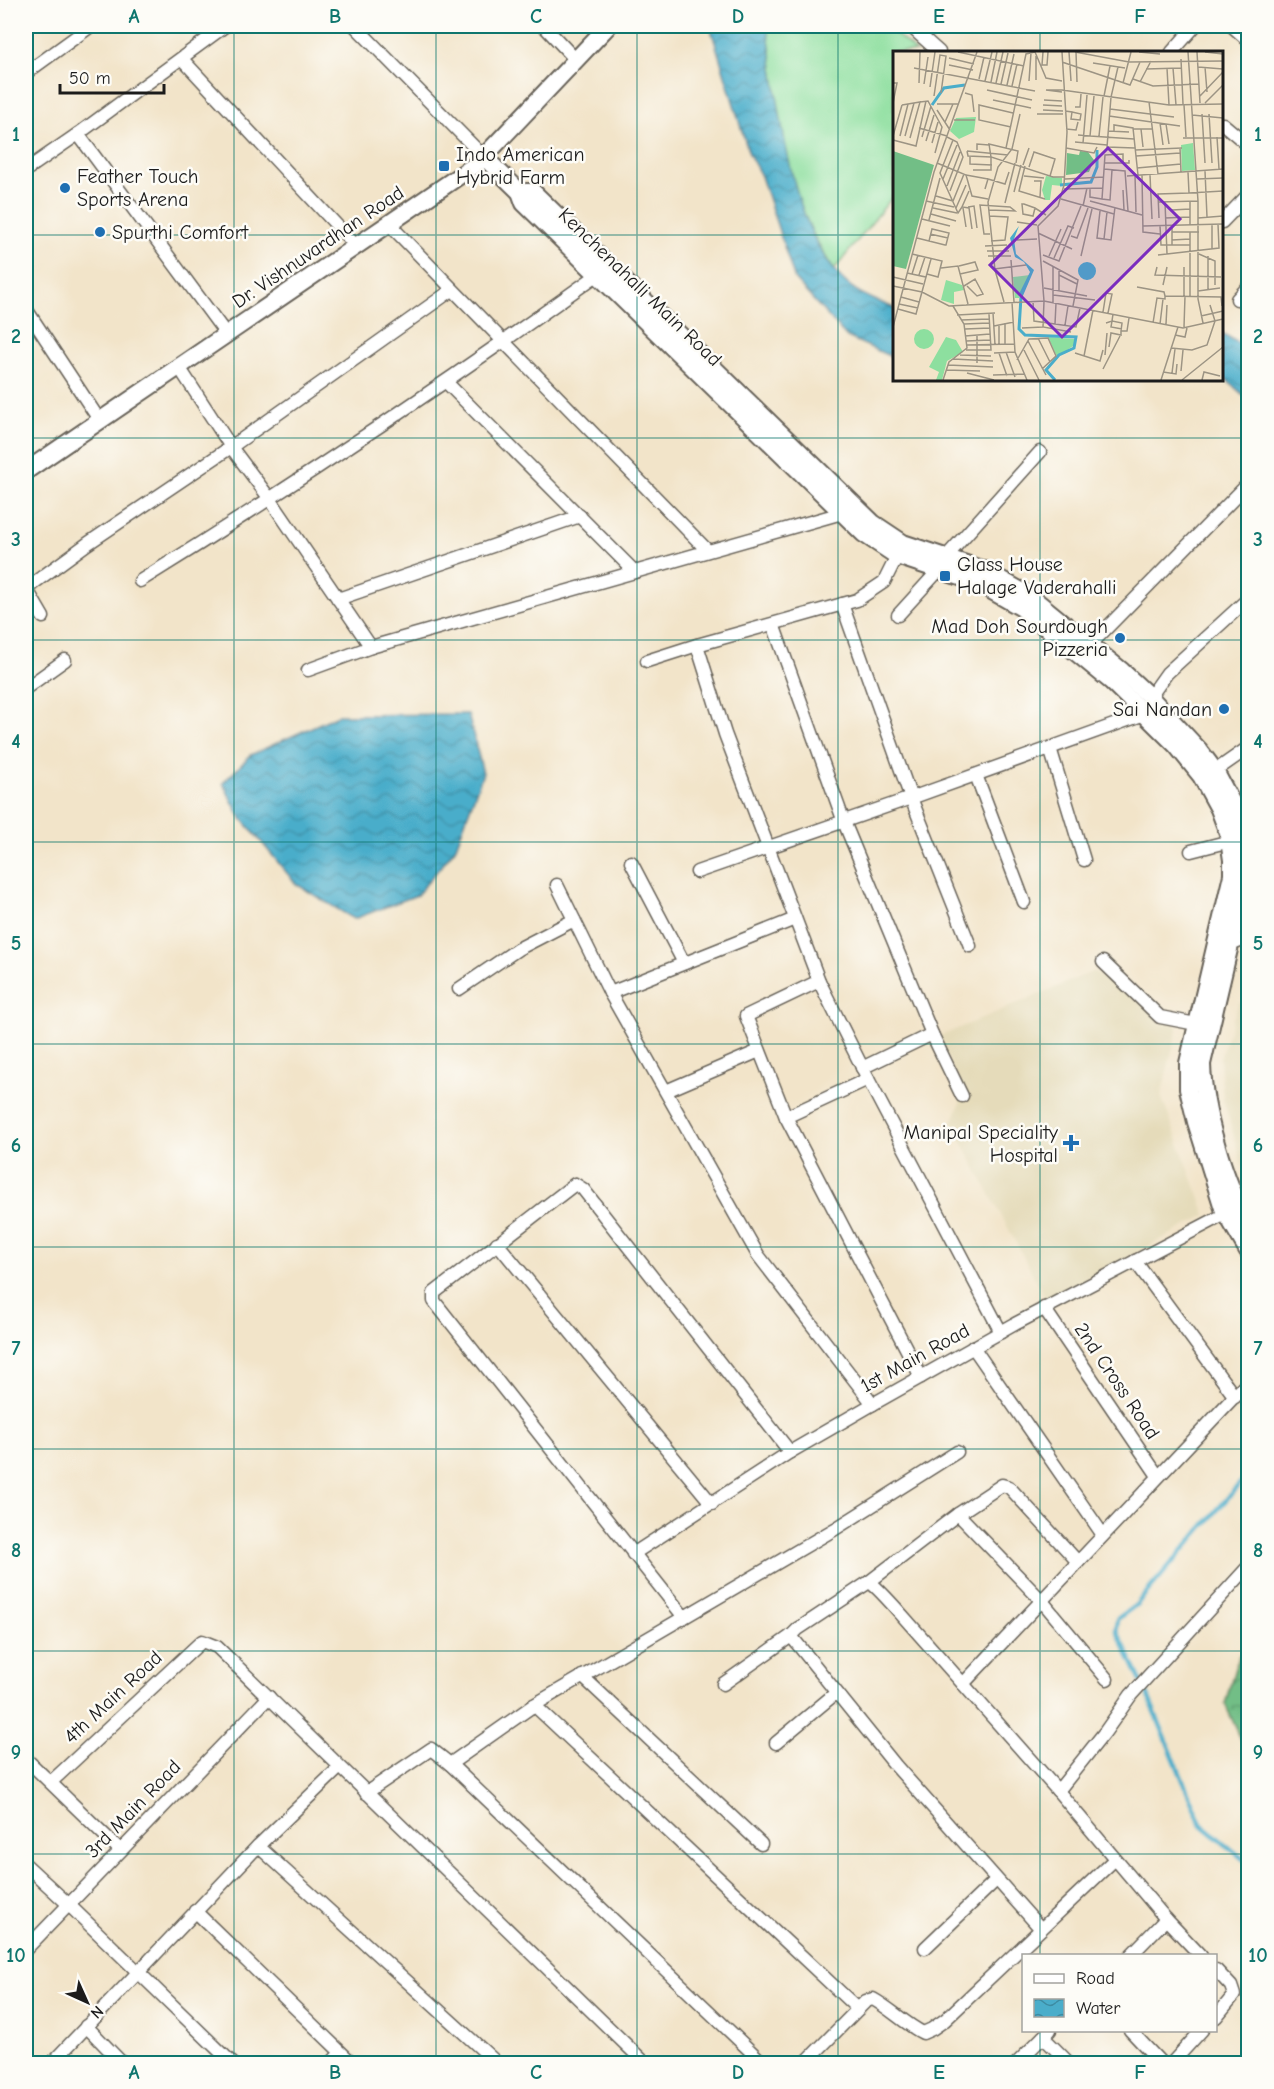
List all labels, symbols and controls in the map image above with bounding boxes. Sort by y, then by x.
text: A [128,5,140,28]
text: B [329,5,341,28]
text: C [530,5,542,28]
text: D [732,5,744,28]
text: E [933,5,945,28]
text: F [1134,5,1146,28]
inset map [893,51,1223,381]
scale bar [60,57,164,95]
text: 50 m [69,68,111,89]
text: 1 [12,123,20,146]
text: 1 [1254,123,1262,146]
place label: Indo American Hybrid Farm [456,143,584,189]
marker: Indo American Hybrid Farm [437,159,451,173]
place label: Feather Touch Sports Arena [77,165,199,211]
marker: Feather Touch Sports Arena [58,181,72,195]
street label: Dr. Vishnuvardhan Road [228,181,408,313]
street label: Kenchenahalli Main Road [554,203,726,371]
place label: Spurthi Comfort [112,221,250,244]
marker: Spurthi Comfort [93,225,107,239]
text: 2 [11,325,21,348]
text: 2 [1253,325,1263,348]
text: 3 [11,528,21,551]
text: 3 [1253,528,1263,551]
place label: Glass House Halage Vaderahalli [957,553,1117,599]
marker: Glass House Halage Vaderahalli [938,569,952,583]
place label: Mad Doh Sourdough Pizzeria [931,615,1108,661]
marker: Mad Doh Sourdough Pizzeria [1113,631,1127,645]
place label: Sai Nandan [1113,698,1212,721]
marker: Sai Nandan [1217,702,1231,716]
text: 4 [11,730,21,753]
text: 4 [1253,730,1263,753]
text: 5 [11,932,21,955]
text: 5 [1253,932,1263,955]
place label: Manipal Speciality Hospital [904,1121,1058,1167]
text: 6 [11,1134,21,1157]
marker: Manipal Speciality Hospital [1062,1134,1080,1152]
text: 6 [1253,1134,1263,1157]
street label: 2nd Cross Road [1070,1318,1164,1444]
street label: 1st Main Road [856,1319,974,1397]
text: 7 [12,1337,21,1360]
text: 7 [1254,1337,1263,1360]
text: 8 [11,1539,21,1562]
text: 8 [1253,1539,1263,1562]
street label: 4th Main Road [59,1646,167,1748]
text: 9 [11,1741,21,1764]
text: 9 [1253,1741,1263,1764]
street label: 3rd Main Road [81,1755,185,1863]
text: 10 [6,1944,26,1967]
text: 10 [1248,1944,1268,1967]
legend [1022,1954,1217,2032]
text: Road [1076,1968,1115,1989]
north arrow [57,1972,117,2032]
text: Water [1076,1998,1121,2019]
text: N [87,2002,107,2022]
text: A [128,2061,140,2084]
text: B [329,2061,341,2084]
text: C [530,2061,542,2084]
text: D [732,2061,744,2084]
text: E [933,2061,945,2084]
text: F [1134,2061,1146,2084]

